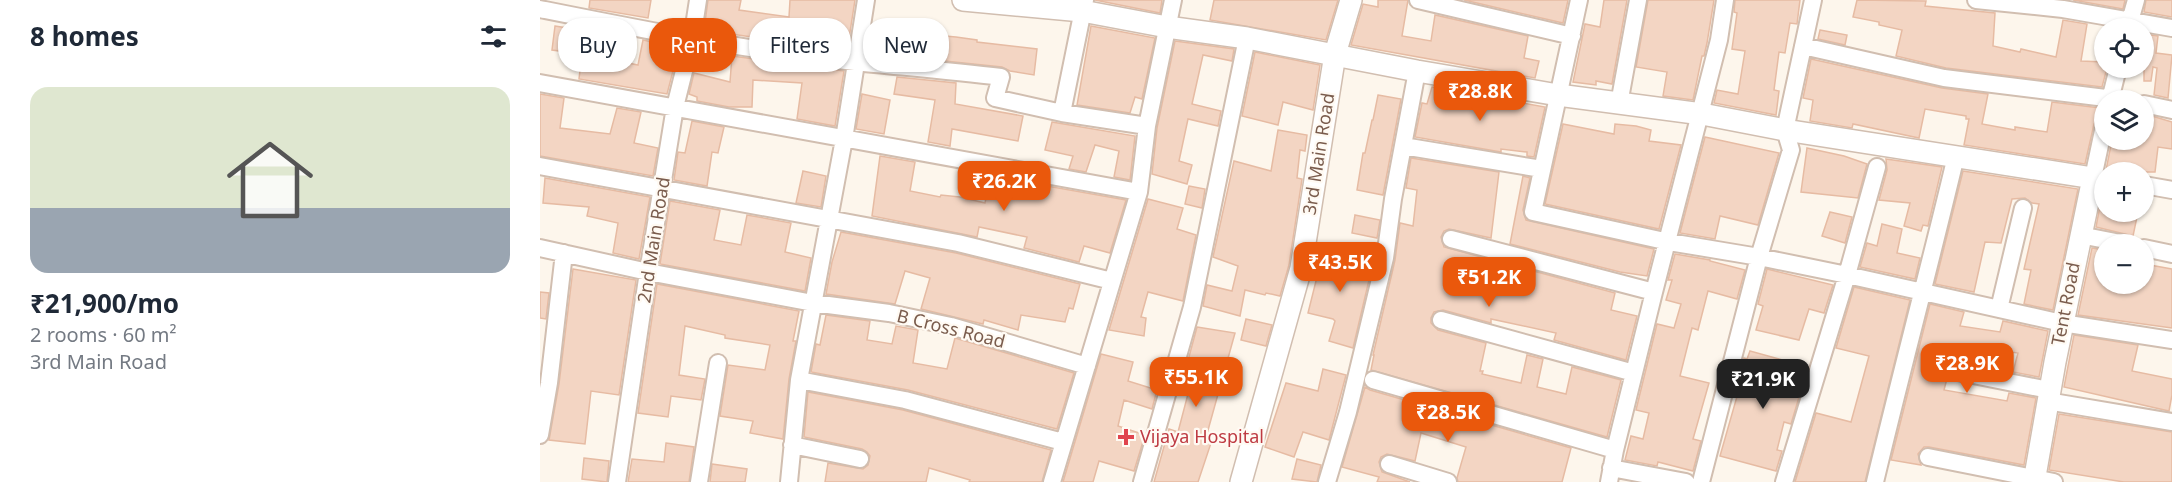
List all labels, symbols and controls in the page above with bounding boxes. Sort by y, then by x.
text: 8 homes [30,18,139,54]
chip: Buy [558,18,637,72]
chip: Rent [649,18,737,72]
chip: Filters [749,18,851,72]
chip: New [863,18,949,72]
map controls [2094,18,2154,294]
button: locate [2094,18,2154,78]
icon: filters [477,20,510,53]
pin: ₹28.8K [1431,71,1529,122]
text: ₹28.8K [1448,77,1512,104]
button: layers [2094,90,2154,150]
street label: 3rd Main Road [1297,91,1340,217]
icon: home [216,126,324,234]
pin: ₹26.2K [955,161,1053,212]
button: + [2094,162,2154,222]
text: ₹26.2K [972,167,1036,194]
street label: 2nd Main Road [631,175,675,305]
button: − [2094,234,2154,294]
pin: ₹43.5K [1291,242,1389,293]
text: ₹43.5K [1308,248,1372,275]
pin: ₹51.2K [1440,257,1538,308]
street label: Tent Road [2045,260,2085,348]
text: ₹51.2K [1457,263,1521,290]
text: ₹21,900/mo [30,285,179,321]
street label: B Cross Road [895,303,1008,353]
text: 2 rooms · 60 m² [30,321,177,348]
pin: ₹28.9K [1918,343,2016,394]
text: 3rd Main Road [30,348,167,375]
text: ₹28.9K [1935,349,1999,376]
pin: ₹55.1K [1147,357,1245,408]
pin: ₹21.9K [1714,359,1812,410]
text: ₹55.1K [1164,363,1228,390]
text: ₹21.9K [1731,365,1795,392]
pin: ₹28.5K [1399,392,1497,443]
text: ₹28.5K [1416,398,1480,425]
place label: Vijaya Hospital [1140,424,1264,448]
marker: Vijaya Hospital [1117,428,1135,446]

